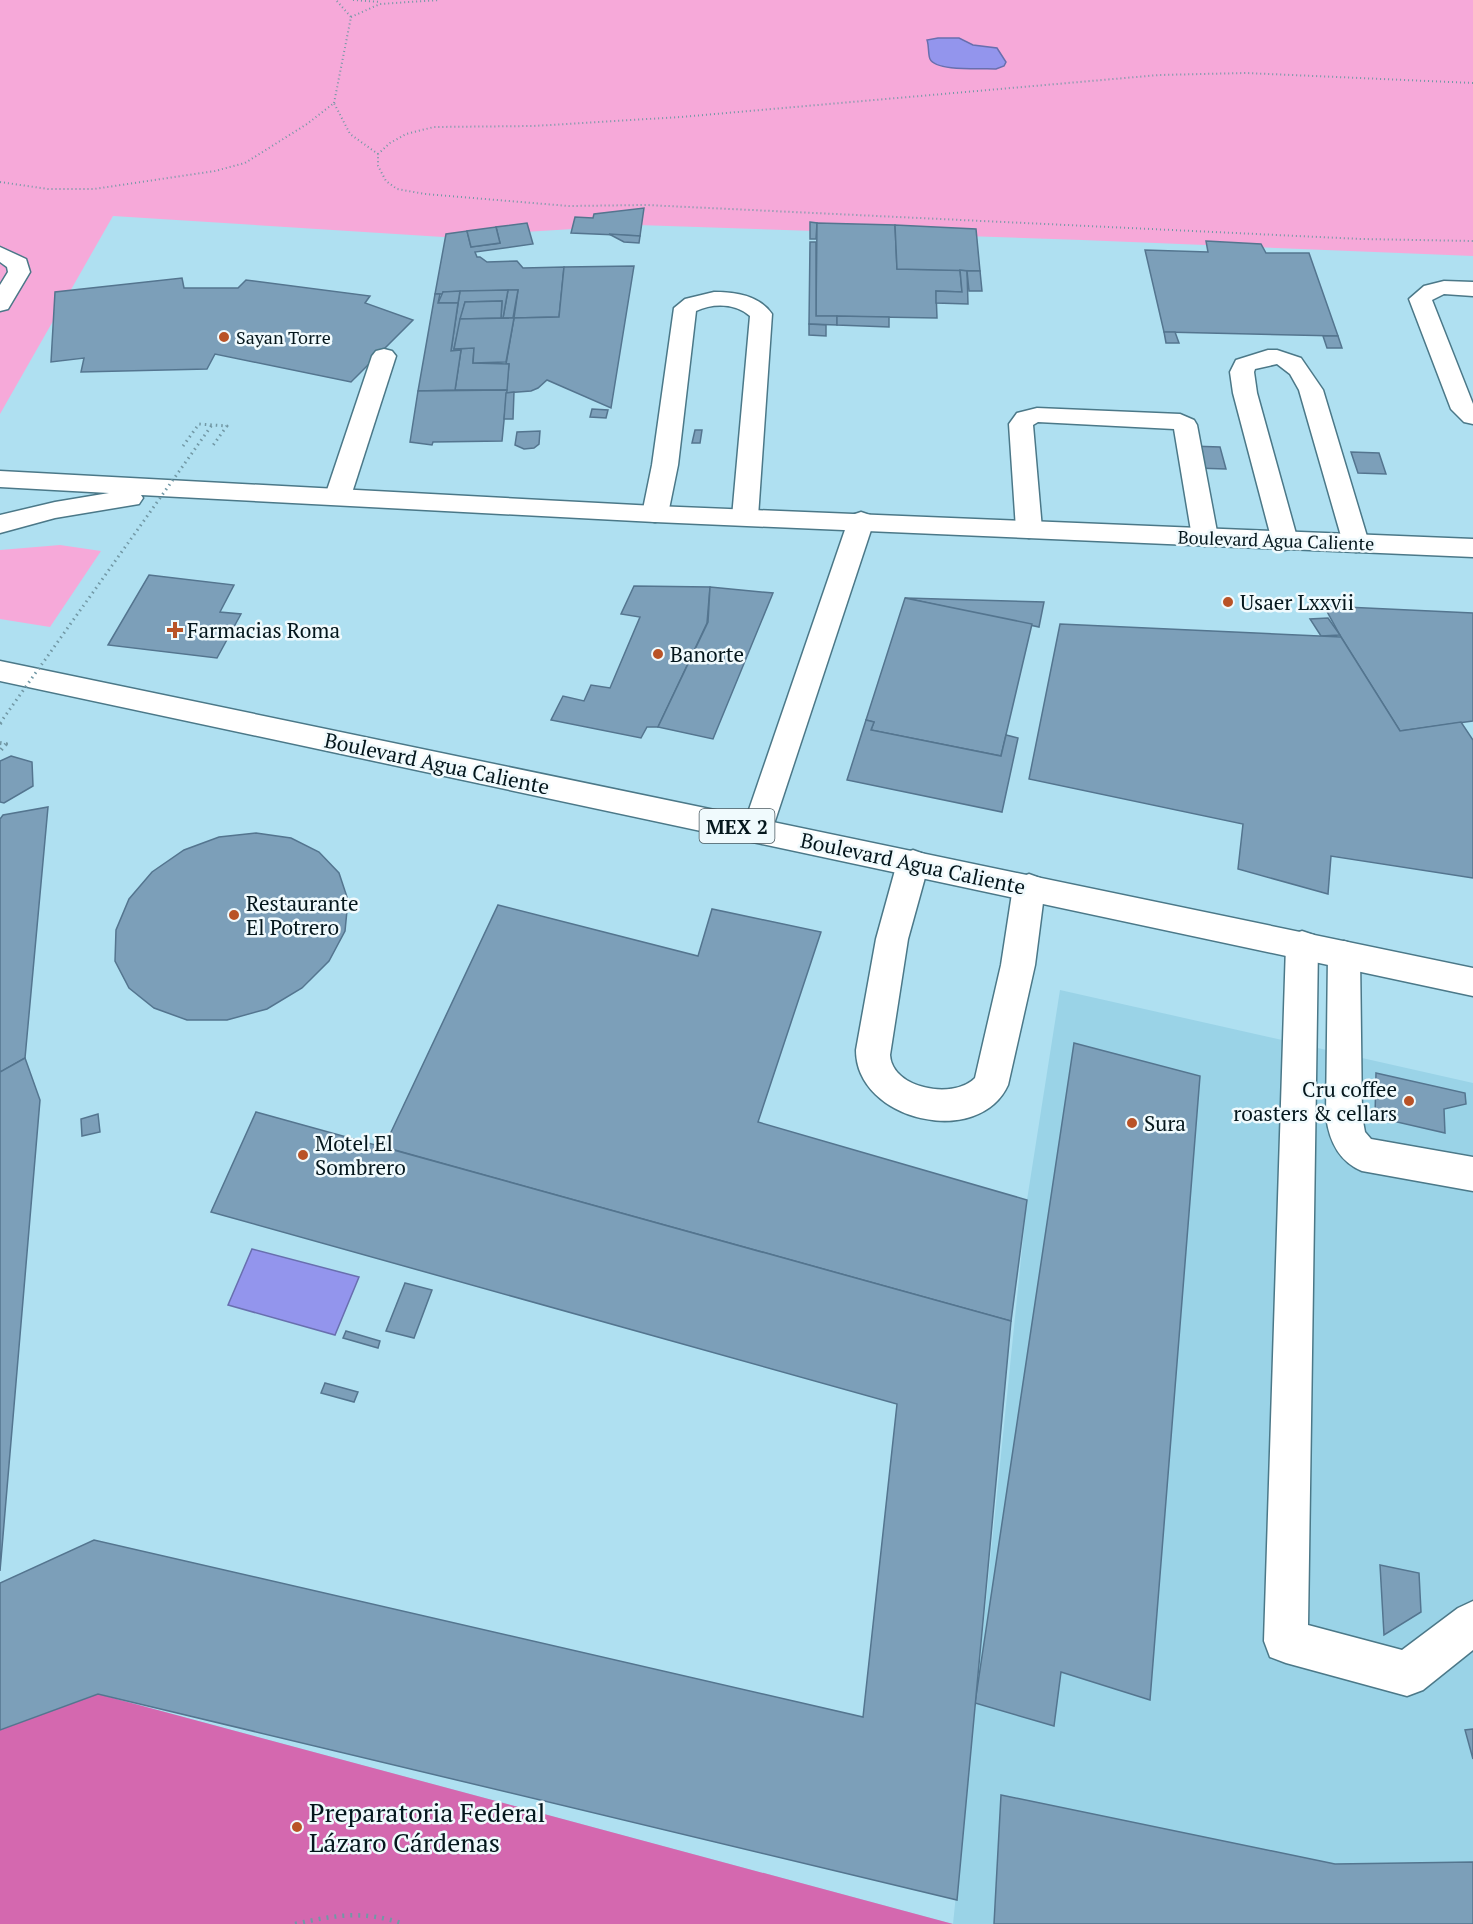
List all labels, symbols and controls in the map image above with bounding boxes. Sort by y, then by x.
place label: Sayan Torre [236,325,331,349]
marker: Sayan Torre [217,330,231,344]
street label: Boulevard Agua Caliente [1177,525,1375,555]
place label: Usaer Lxxvii [1240,588,1354,616]
marker: Usaer Lxxvii [1221,595,1235,609]
place label: Farmacias Roma [187,616,340,644]
marker: Farmacias Roma [168,623,182,637]
place label: Banorte [670,640,744,668]
marker: Banorte [651,647,665,661]
street label: Boulevard Agua Caliente [322,725,552,801]
road number: MEX 2 [700,809,774,843]
street label: Boulevard Agua Caliente [798,825,1028,901]
place label: Restaurante El Potrero [246,889,359,941]
marker: Restaurante El Potrero [227,908,241,922]
place label: Cru coffee roasters & cellars [1233,1075,1397,1127]
marker: Cru coffee roasters & cellars [1402,1094,1416,1108]
place label: Sura [1144,1109,1186,1137]
marker: Sura [1125,1116,1139,1130]
place label: Motel El Sombrero [315,1129,406,1181]
marker: Motel El Sombrero [296,1148,310,1162]
place label: Preparatoria Federal Lázaro Cárdenas [309,1795,545,1859]
marker: Preparatoria Federal Lázaro Cárdenas [290,1820,304,1834]

